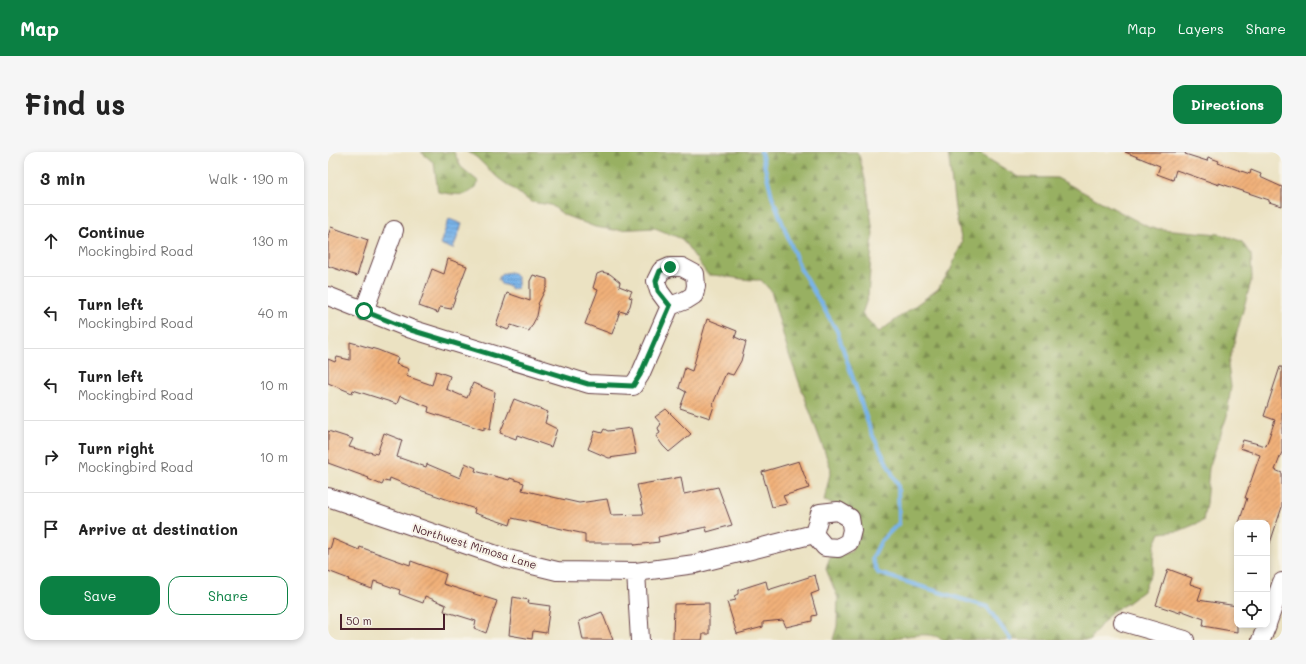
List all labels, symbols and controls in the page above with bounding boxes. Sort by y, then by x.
text: Map [20,16,59,41]
text: Map [1127,19,1156,38]
text: Layers [1178,19,1224,38]
text: Share [1246,19,1286,38]
button: Directions [1173,85,1282,124]
text: Find us [24,86,125,122]
text: 3 min [40,167,85,189]
text: Walk · 190 m [208,170,288,187]
text: Continue [78,222,145,242]
icon: ahead [40,230,62,252]
text: 130 m [252,232,288,249]
text: Mockingbird Road [78,242,193,259]
route end [661,258,679,276]
text: Turn left [78,294,143,314]
icon: left [40,302,62,324]
route start [355,302,373,320]
text: 40 m [258,304,288,321]
text: Mockingbird Road [78,314,193,331]
text: Turn left [78,366,143,386]
icon: left [40,374,62,396]
text: 10 m [260,376,288,393]
text: Mockingbird Road [78,386,193,403]
text: Turn right [78,438,155,458]
icon: right [40,446,62,468]
text: 10 m [260,448,288,465]
text: Mockingbird Road [78,458,193,475]
icon: arrive [40,518,62,540]
text: Arrive at destination [78,519,238,539]
street label: Northwest Mimosa Lane [411,520,539,572]
map controls [1234,520,1270,628]
button: + [1234,520,1270,556]
button: − [1234,556,1270,592]
button: Save [40,576,160,615]
button: Share [168,576,288,615]
button: locate [1234,592,1270,628]
scale bar [340,612,445,631]
text: 50 m [346,613,372,628]

